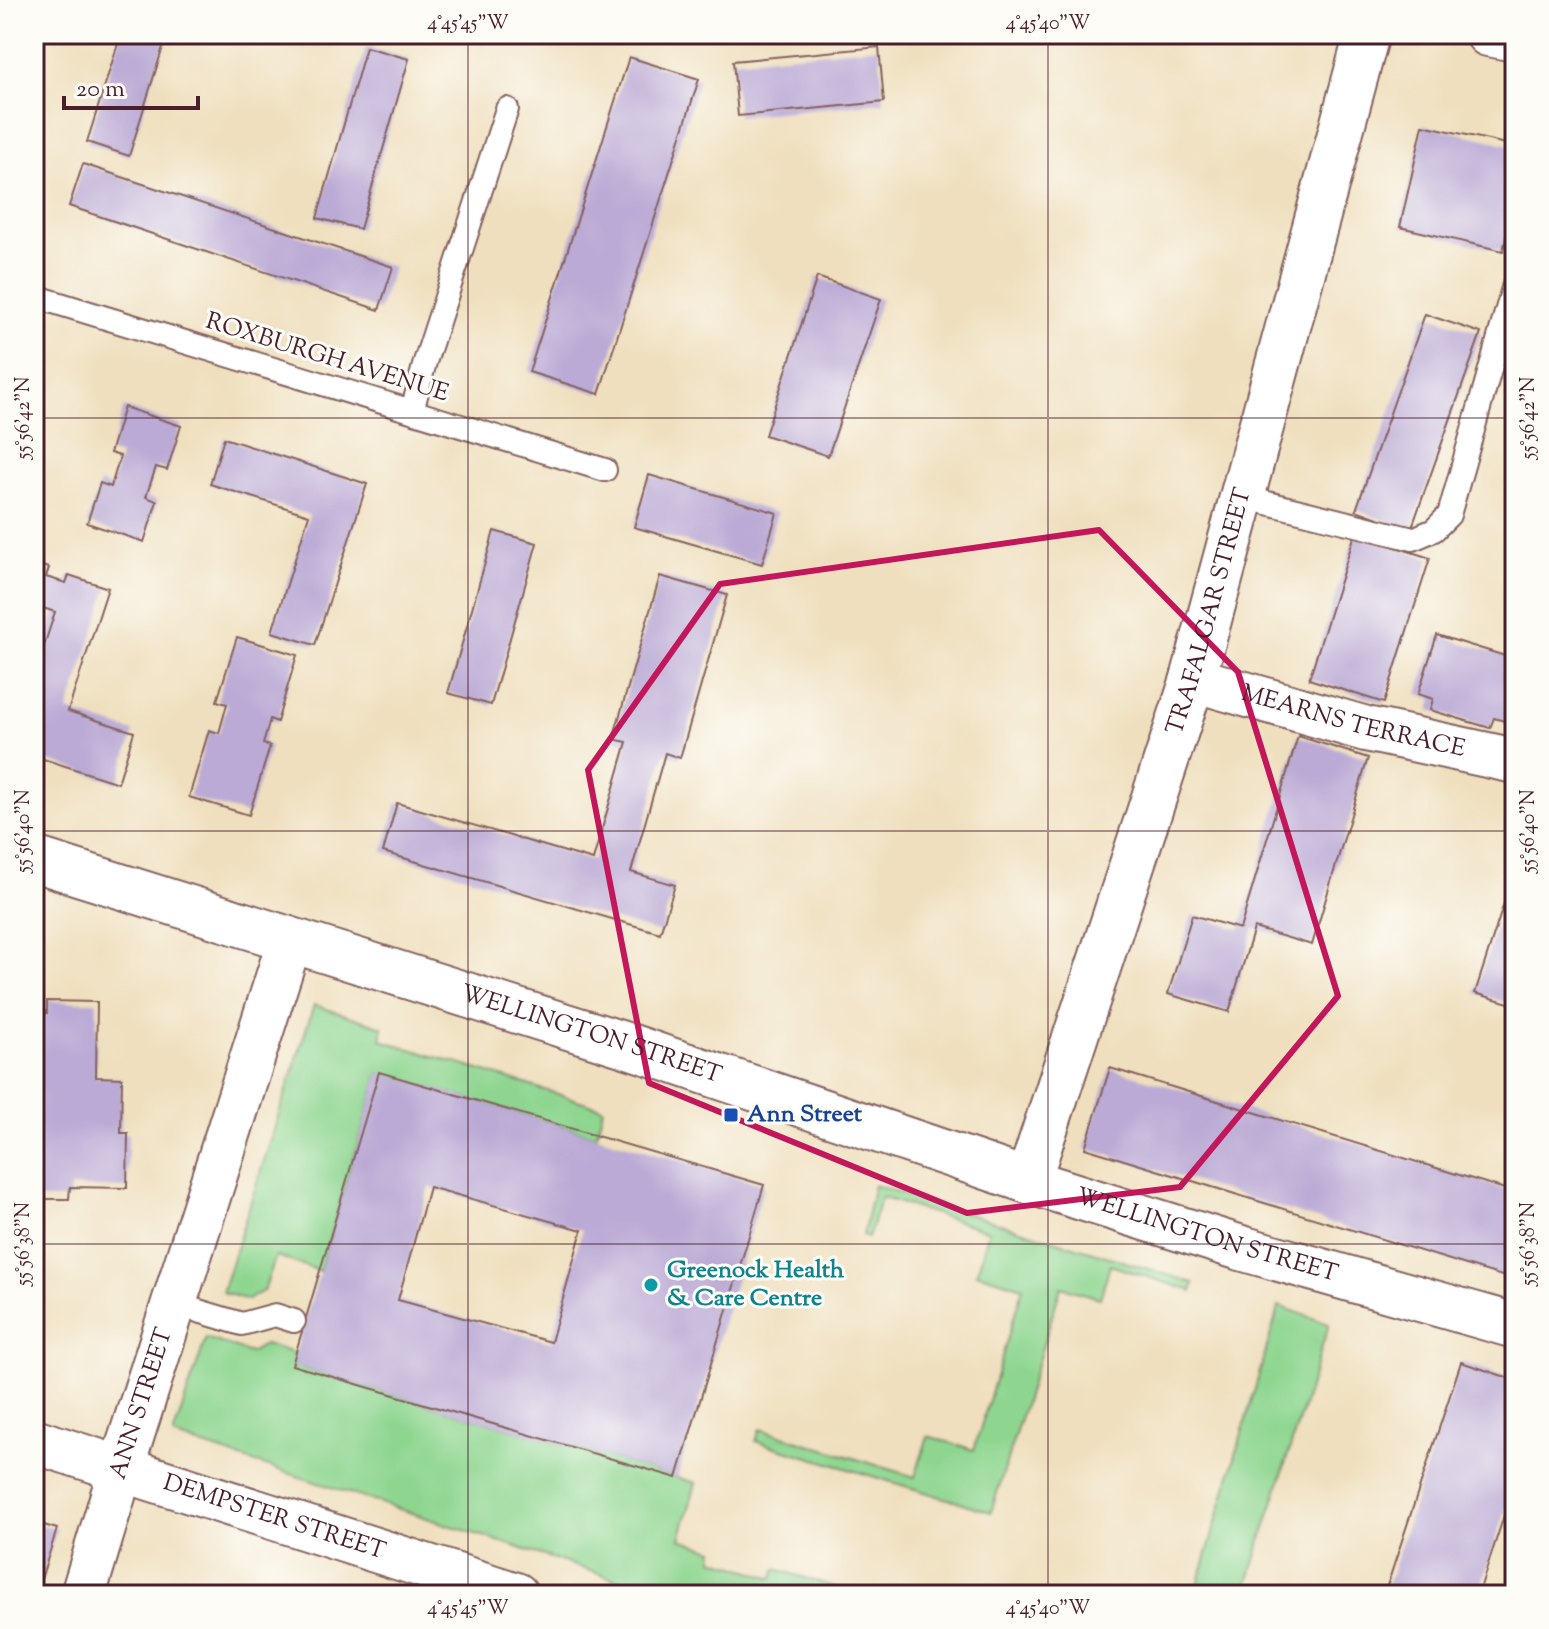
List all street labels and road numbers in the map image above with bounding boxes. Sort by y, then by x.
street label: ROXBURGH AVENUE [201,305,453,411]
street label: TRAFALGAR STREET [1159,484,1261,739]
street label: MEARNS TERRACE [1237,677,1469,767]
street label: WELLINGTON STREET [456,977,726,1093]
street label: WELLINGTON STREET [1071,1180,1342,1292]
street label: ANN STREET [102,1324,182,1484]
street label: DEMPSTER STREET [159,1466,390,1569]

